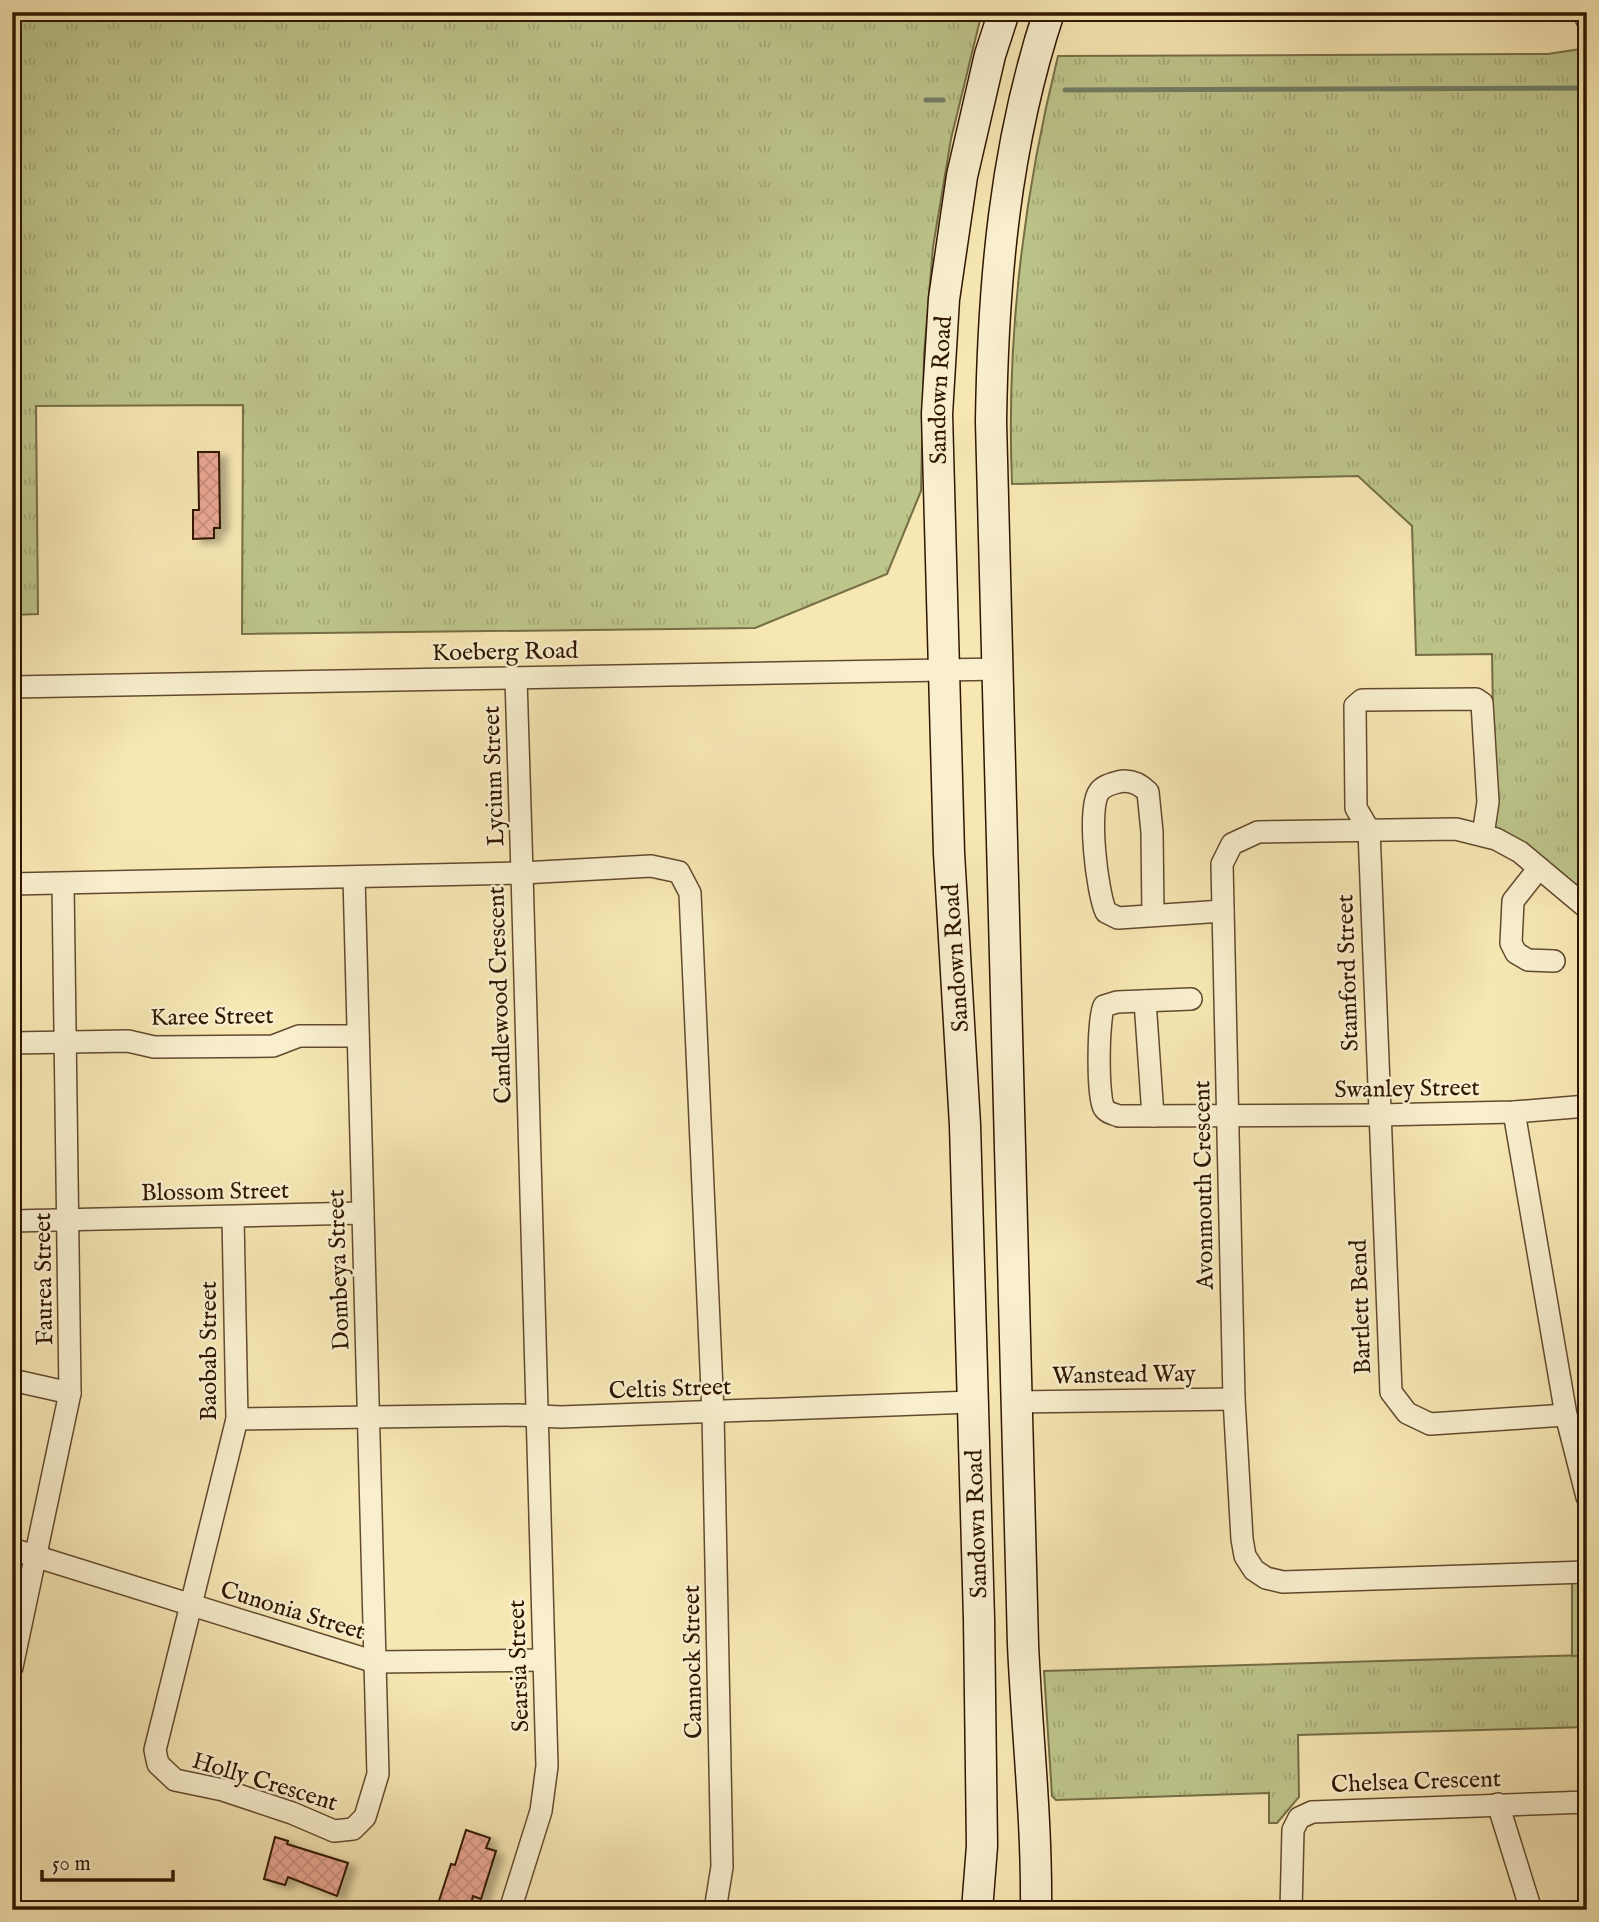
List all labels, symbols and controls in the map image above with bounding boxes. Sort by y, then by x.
street label: Sandown Road [923,315,960,465]
street label: Koeberg Road [432,636,579,669]
street label: Lycium Street [477,705,512,847]
street label: Sandown Road [936,882,977,1033]
street label: Candlewood Crescent [481,886,520,1104]
street label: Stamford Street [1330,894,1367,1052]
street label: Karee Street [150,1001,274,1034]
street label: Swanley Street [1334,1073,1480,1106]
street label: Avonmouth Crescent [1187,1080,1222,1291]
street label: Blossom Street [141,1176,290,1209]
street label: Dombeya Street [321,1189,358,1351]
street label: Faurea Street [28,1212,61,1346]
street label: Bartlett Bend [1344,1239,1379,1375]
street label: Baobab Street [194,1281,225,1421]
street label: Wanstead Way [1052,1359,1196,1392]
street label: Celtis Street [608,1372,732,1407]
street label: Sandown Road [959,1449,996,1599]
street label: Cunonia Street [216,1575,369,1648]
street label: Cannock Street [677,1585,710,1739]
street label: Searsia Street [502,1599,537,1733]
street label: Holly Crescent [188,1746,341,1819]
street label: Chelsea Crescent [1331,1764,1502,1801]
scale bar [42,1838,173,1882]
text: 50 m [52,1851,91,1878]

